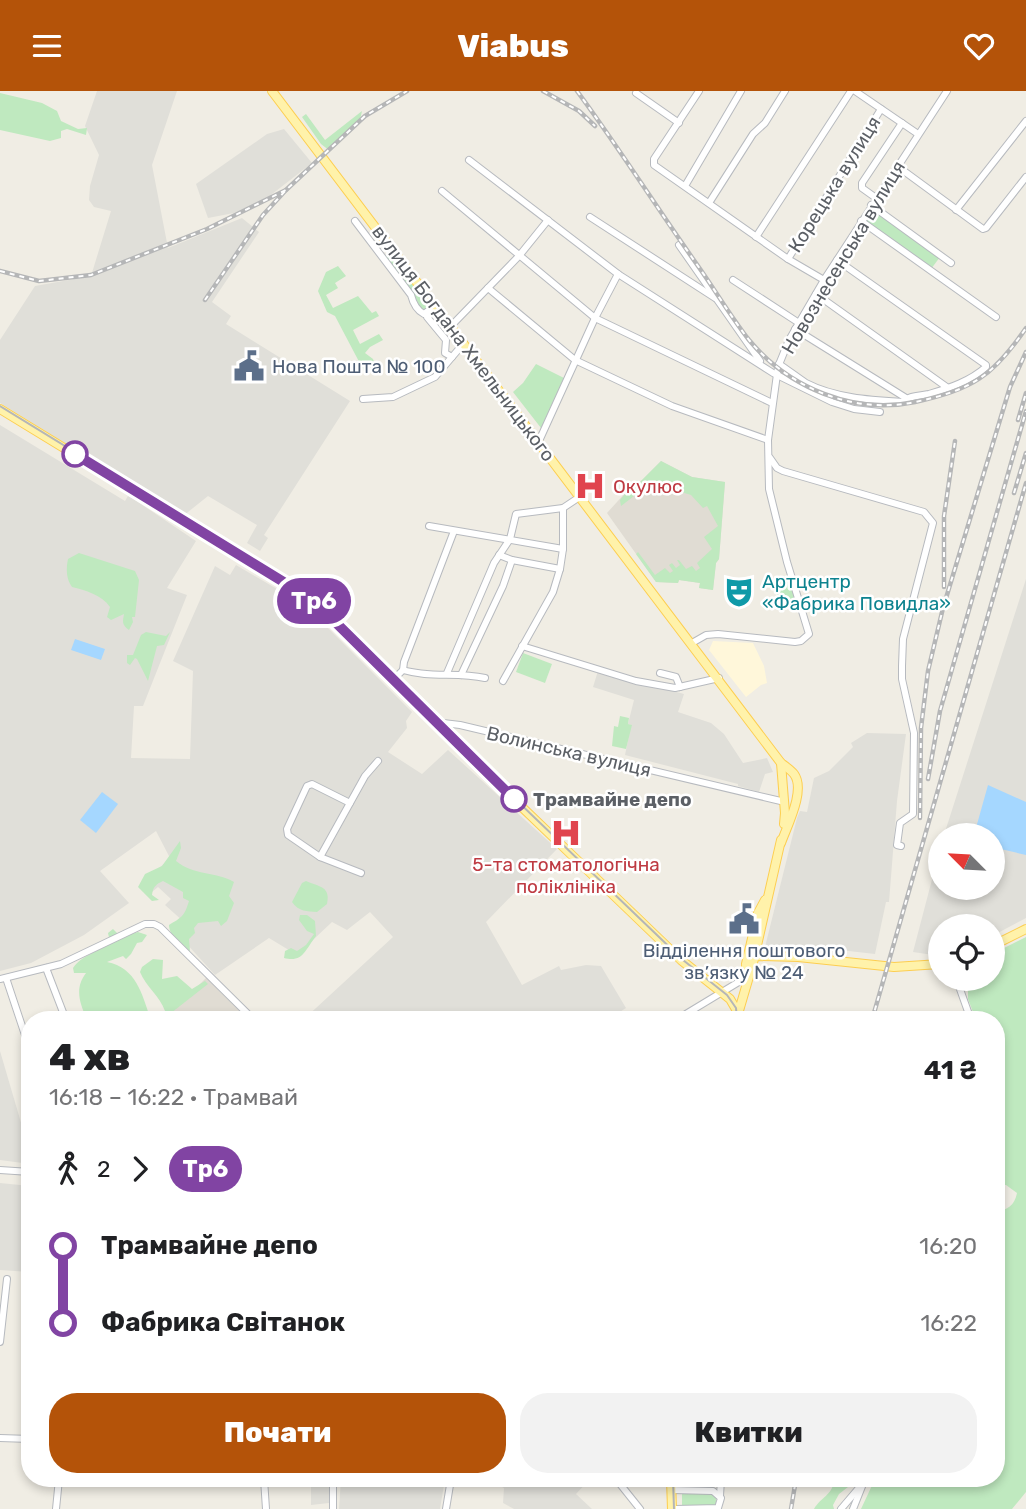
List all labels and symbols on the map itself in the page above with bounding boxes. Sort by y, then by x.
street label: Корецька вулиця [783,112,886,257]
street label: Новознесенська вулиця [777,157,910,358]
street label: вулиця Богдана Хмельницького [367,221,560,466]
public building icon: Нова Пошта № 100 [232,349,266,383]
place label: Нова Пошта № 100 [272,355,445,378]
unlabelled marker [62,441,88,467]
hospital icon: Окулюс [573,469,607,503]
place label: Окулюс [613,475,683,498]
place label: Артцентр «Фабрика Повидла» [762,570,951,615]
theatre icon: Артцентр «Фабрика Повидла» [722,575,756,609]
line badge: Тр6 [274,578,354,624]
street label: Волинська вулиця [484,721,653,782]
marker: Трамвайне депо [501,786,527,812]
place label: Трамвайне депо [533,788,692,811]
hospital icon: 5-та стоматологічна поліклініка [549,816,583,850]
north arrow [928,823,1004,899]
place label: 5-та стоматологічна поліклініка [472,853,660,898]
public building icon: Відділення поштового зв’язку № 24 [727,902,761,936]
place label: Відділення поштового зв’язку № 24 [643,939,845,984]

